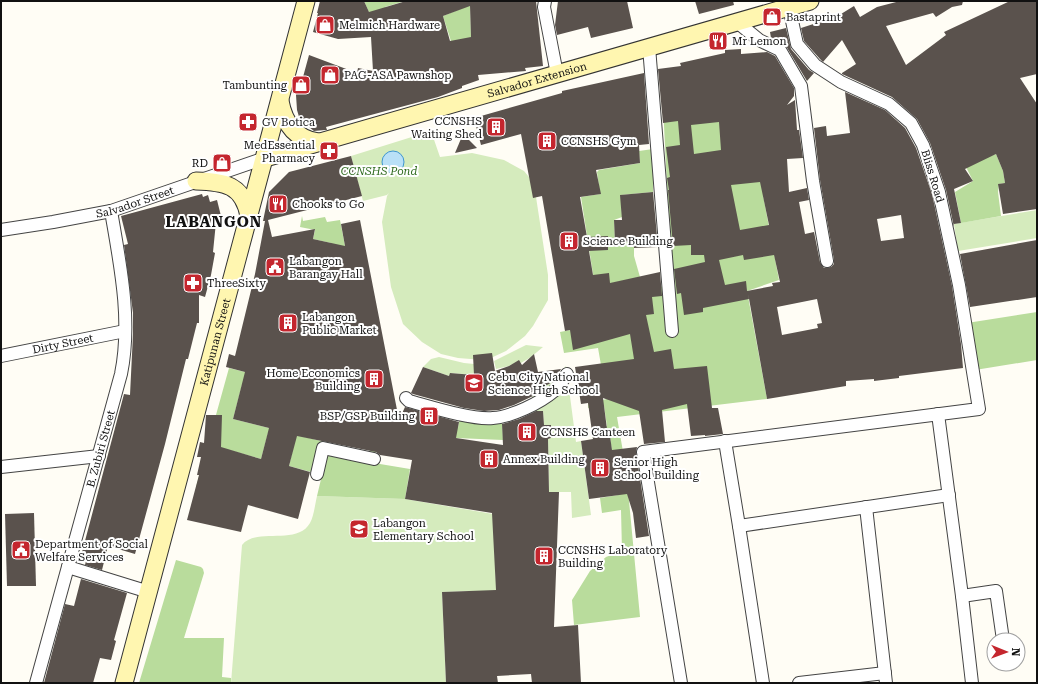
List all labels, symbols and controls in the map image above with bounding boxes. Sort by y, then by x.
shop icon: Bastaprint [761,6,783,28]
place label: Bastaprint [786,11,841,24]
shop icon: Melmich Hardware [314,14,336,36]
place label: Melmich Hardware [339,19,440,32]
restaurant icon: Mr Lemon [707,30,729,52]
place label: Mr Lemon [732,35,787,48]
street label: Salvador Extension [486,60,588,101]
shop icon: PAG-ASA Pawnshop [319,64,341,86]
place label: PAG-ASA Pawnshop [344,69,451,82]
shop icon: Tambunting [290,74,312,96]
place label: Tambunting [223,79,288,92]
pharmacy icon: GV Botica [237,111,259,133]
place label: CCNSHS Waiting Shed [411,115,482,141]
place label: GV Botica [262,116,315,129]
building icon: CCNSHS Waiting Shed [485,116,507,138]
building icon: CCNSHS Gym [536,130,558,152]
place label: CCNSHS Gym [561,135,636,148]
place label: MedEssential Pharmacy [244,139,316,165]
pharmacy icon: MedEssential Pharmacy [318,140,340,162]
street label: Bliss Road [918,148,947,204]
shop icon: RD [211,152,233,174]
place label: RD [192,157,208,170]
park label: CCNSHS Pond [341,165,417,178]
street label: Salvador Street [95,184,176,221]
restaurant icon: Chooks to Go [267,193,289,215]
place label: Chooks to Go [292,198,365,211]
district label: LABANGON [166,213,262,231]
building icon: Science Building [558,230,580,252]
place label: Science Building [583,235,673,248]
place label: Labangon Barangay Hall [289,255,363,281]
public building icon: Labangon Barangay Hall [264,256,286,278]
pharmacy icon: ThreeSixty [182,272,204,294]
place label: ThreeSixty [207,277,266,290]
street label: Katipunan Street [198,297,233,387]
place label: Labangon Public Market [302,311,377,337]
building icon: Labangon Public Market [277,312,299,334]
street label: Dirty Street [31,332,94,357]
place label: Home Economics Building [267,367,361,393]
building icon: Home Economics Building [363,368,385,390]
place label: Cebu City National Science High School [488,371,599,397]
school or university icon: Cebu City National Science High School [463,372,485,394]
building icon: BSP/GSP Building [418,405,440,427]
street label: B. Zubiri Street [84,409,118,489]
place label: BSP/GSP Building [320,410,416,423]
building icon: CCNSHS Canteen [516,421,538,443]
place label: CCNSHS Canteen [541,426,635,439]
building icon: Annex Building [478,448,500,470]
place label: Annex Building [503,453,586,466]
place label: Senior High School Building [614,456,700,482]
building icon: Senior High School Building [589,457,611,479]
place label: Labangon Elementary School [373,517,474,543]
school or university icon: Labangon Elementary School [348,518,370,540]
place label: Department of Social Welfare Services [35,538,149,564]
public building icon: Department of Social Welfare Services [10,539,32,561]
place label: CCNSHS Laboratory Building [558,544,668,570]
building icon: CCNSHS Laboratory Building [533,545,555,567]
north arrow [986,632,1026,672]
text: N [1009,648,1022,657]

